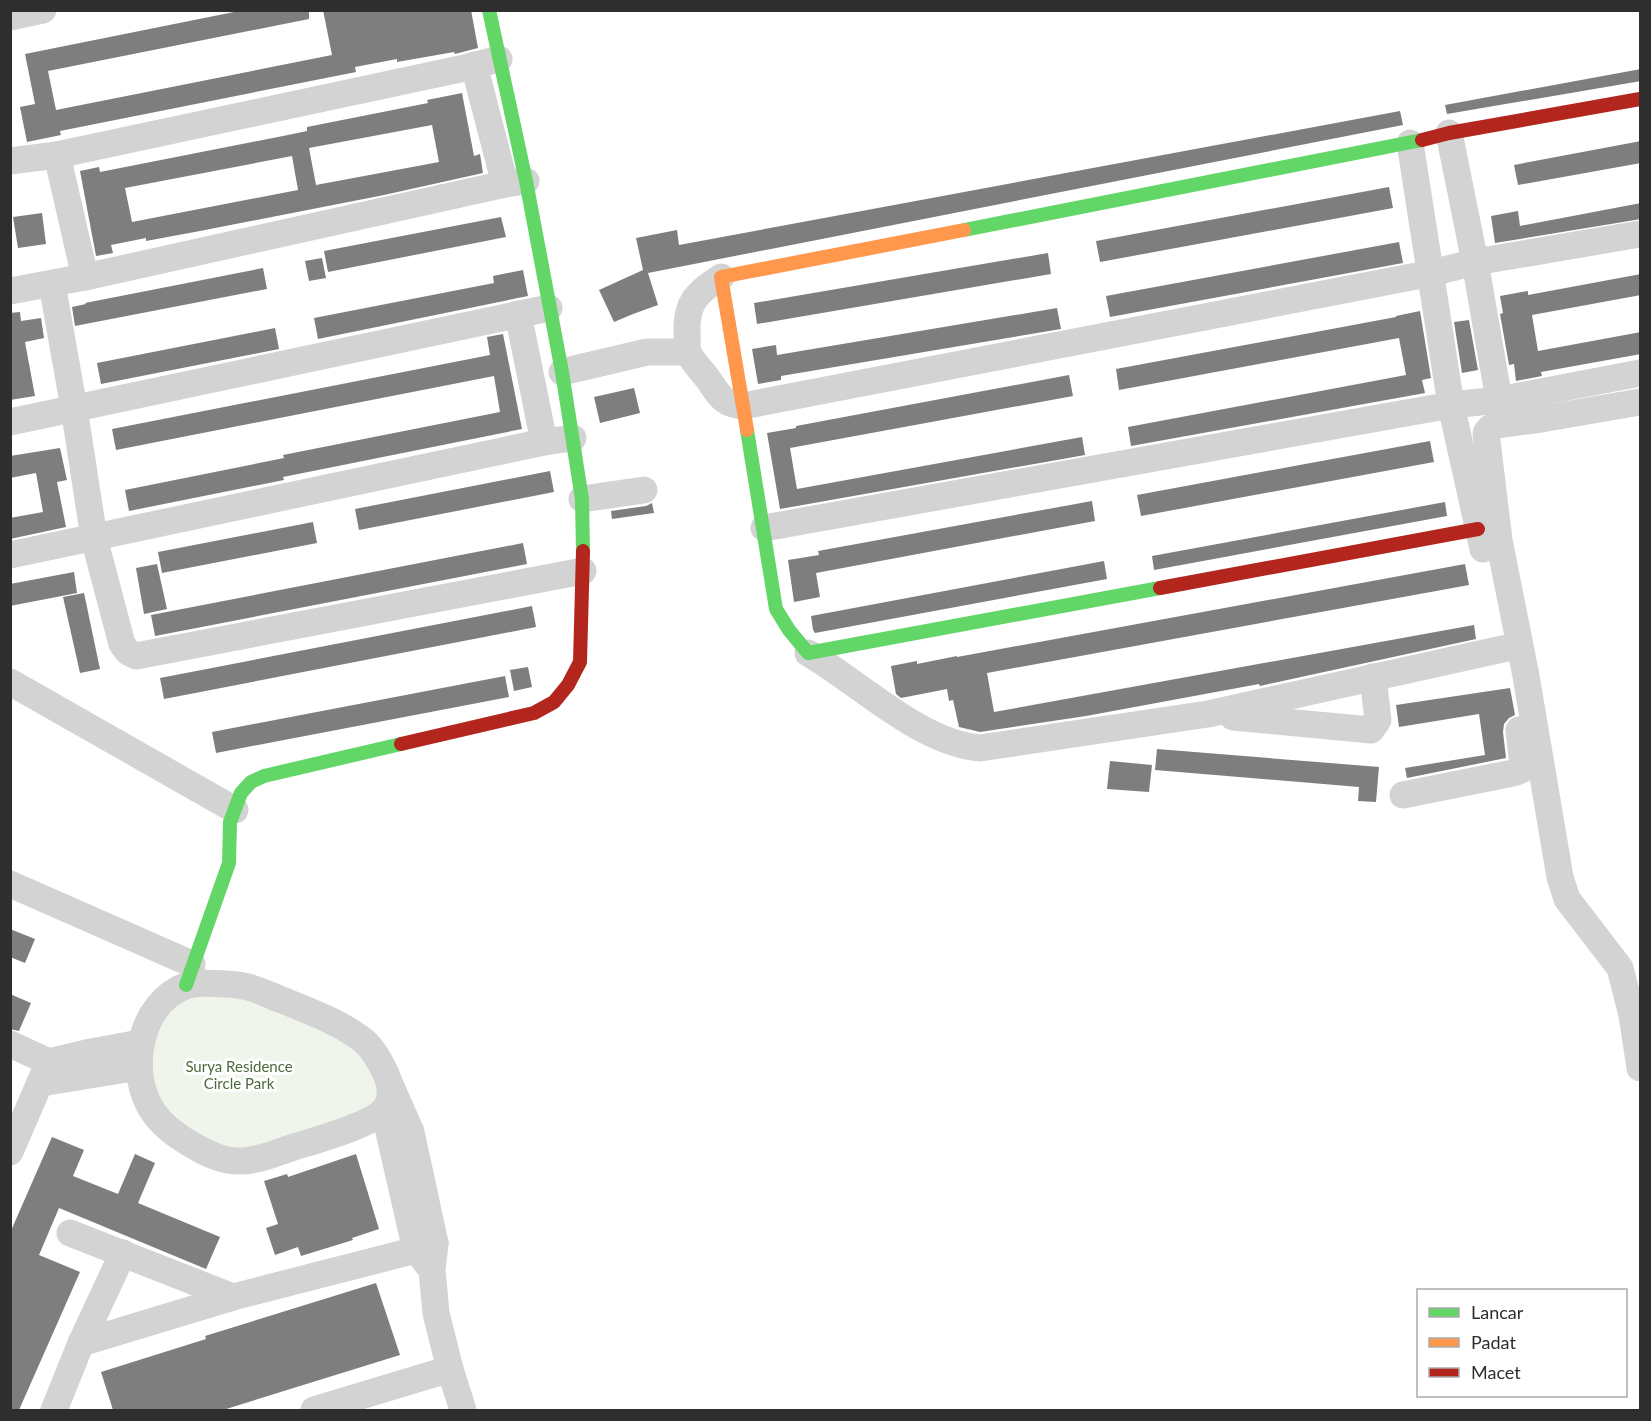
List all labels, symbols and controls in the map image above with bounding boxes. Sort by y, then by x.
park label: Surya Residence Circle Park [185,1057,293,1092]
legend [1417,1289,1627,1397]
text: Lancar [1471,1301,1524,1323]
text: Padat [1471,1331,1516,1353]
text: Macet [1471,1361,1521,1383]

